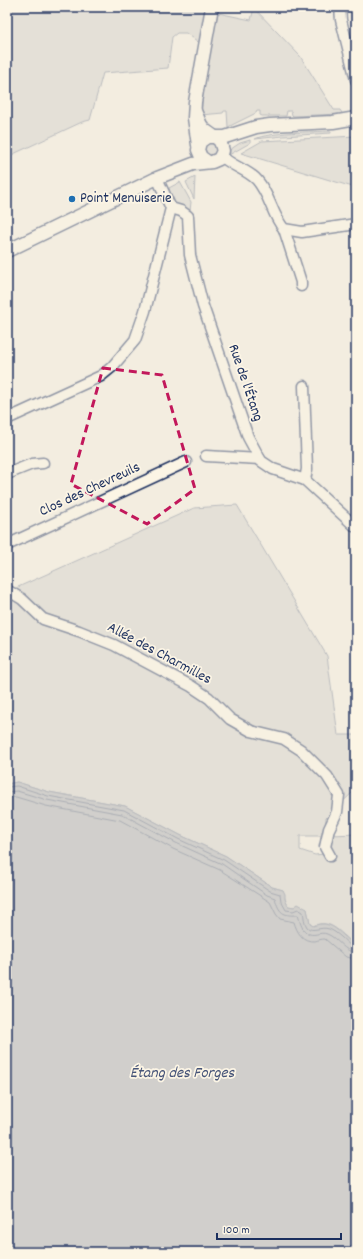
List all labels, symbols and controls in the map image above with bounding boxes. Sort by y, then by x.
place label: Point Menuiserie [80,188,172,210]
marker: Point Menuiserie [67,194,77,204]
street label: Rue de l'Étang [222,341,268,425]
street label: Clos des Chevreuils [36,457,144,523]
street label: Allée des Charmilles [103,617,215,691]
water label: Étang des Forges [130,1062,236,1085]
scale bar [217,1215,341,1241]
text: 100 m [223,1222,250,1239]

